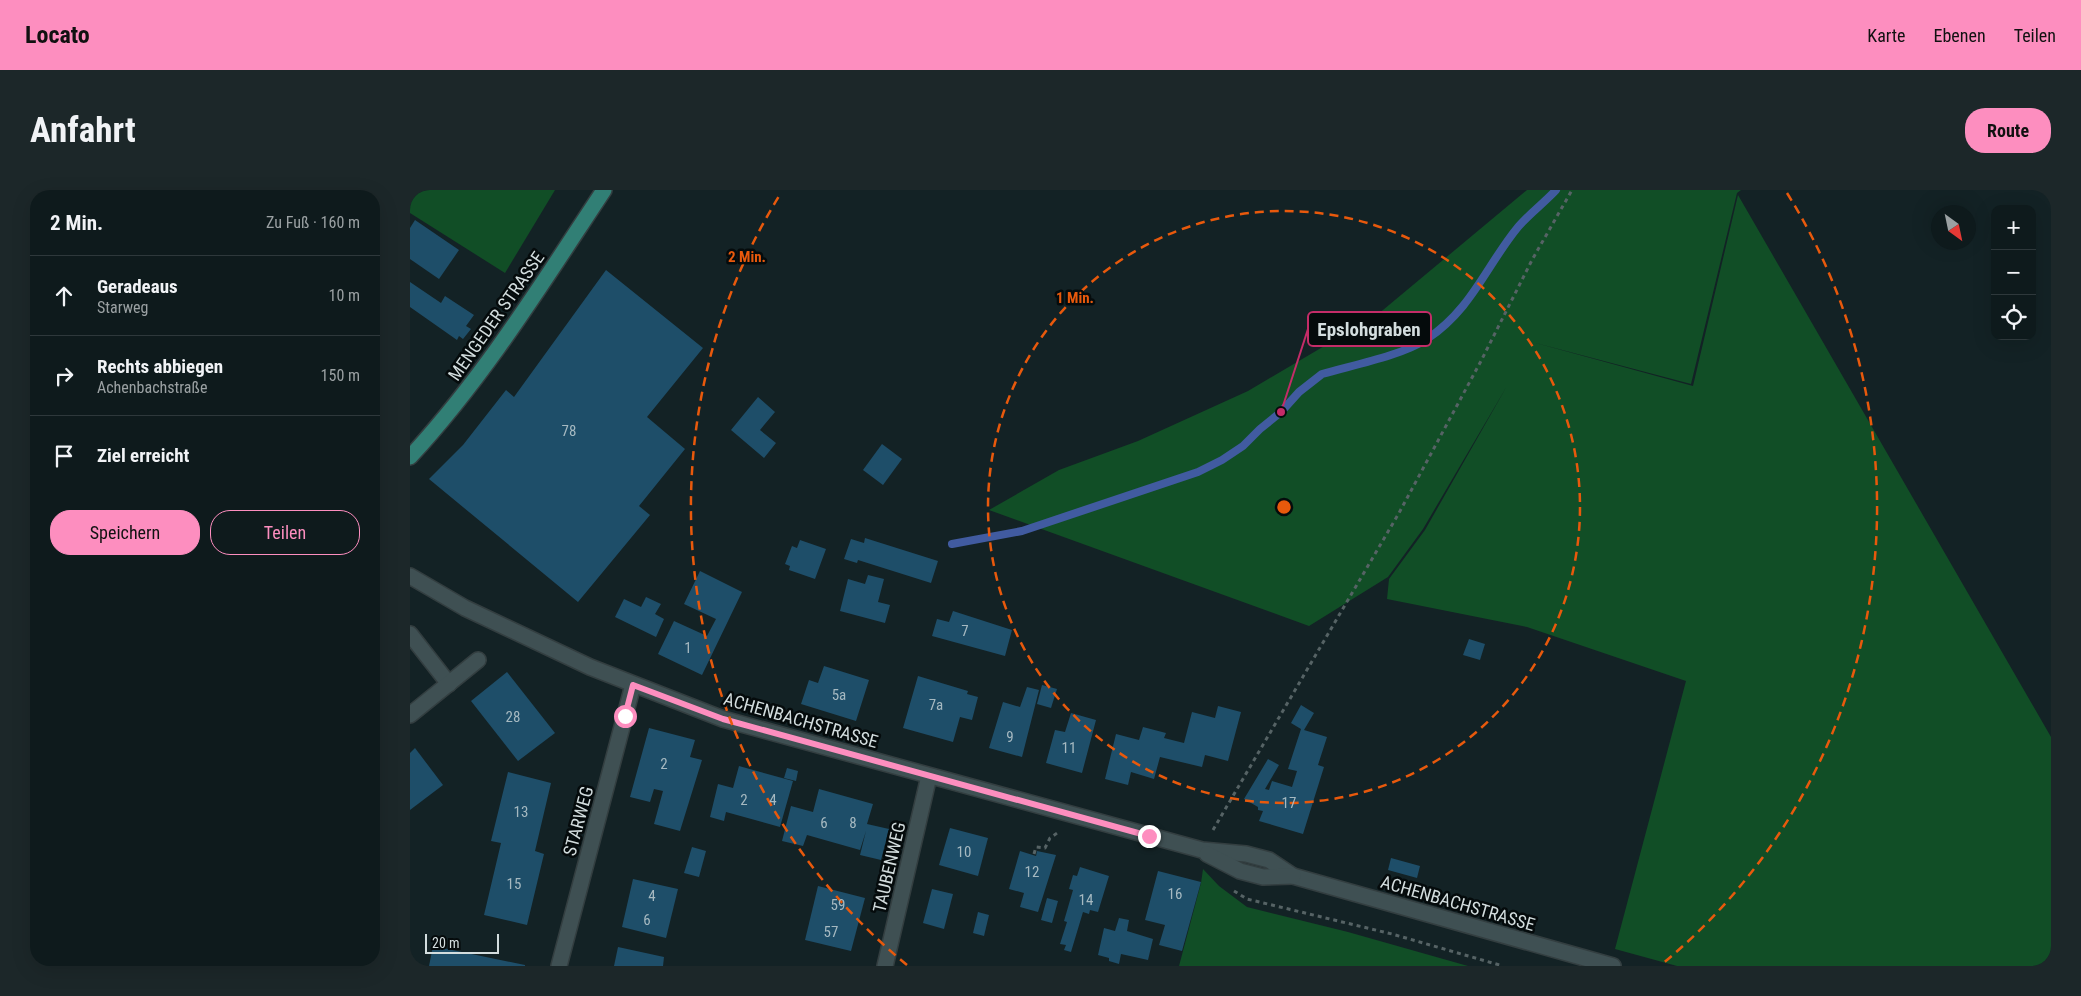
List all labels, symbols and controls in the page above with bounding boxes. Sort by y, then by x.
text: Locato [25,21,90,49]
text: Karte [1867,25,1906,46]
text: Ebenen [1934,25,1986,46]
text: Teilen [2014,25,2056,46]
button: Route [1965,108,2051,153]
text: Anfahrt [30,110,136,151]
north arrow [1931,205,1976,250]
map controls [1991,205,2036,340]
button: + [1991,205,2036,250]
text: 2 Min. [50,211,103,235]
text: Zu Fuß · 160 m [266,213,360,232]
street label: MENGEDER STRASSE [444,247,548,384]
text: 2 Min. [728,248,766,266]
button: − [1991,250,2036,295]
text: Geradeaus [97,275,178,298]
icon: ahead [50,282,78,310]
text: 10 m [328,286,360,305]
text: 1 Min. [1056,289,1094,307]
button: locate [1991,295,2036,340]
text: Starweg [97,298,149,317]
callout: Epslohgraben [1308,312,1431,346]
text: Epslohgraben [1317,318,1421,341]
text: Rechts abbiegen [97,355,223,378]
icon: right [50,362,78,390]
text: 150 m [321,366,360,385]
text: Achenbachstraße [97,378,207,397]
house number: 78 [562,422,576,440]
icon: arrive [50,442,78,470]
text: Ziel erreicht [97,444,189,467]
centre of rings [1275,498,1293,516]
button: Speichern [50,510,200,555]
button: Teilen [210,510,360,555]
house number: 7 [961,622,969,640]
house number: 1 [684,639,692,657]
house number: 5a [832,686,846,704]
street label: ACHENBACHSTRASSE [721,688,881,752]
house number: 7a [929,696,943,714]
route start [614,705,637,728]
house number: 28 [506,708,520,726]
house number: 9 [1006,728,1014,746]
house number: 11 [1062,739,1076,757]
house number: 2 [660,755,668,773]
street label: STARWEG [559,784,597,858]
house number: 2 [740,791,748,809]
house number: 4 [769,791,777,809]
house number: 17 [1282,794,1296,812]
house number: 13 [514,803,528,821]
house number: 6 [820,814,828,832]
house number: 8 [849,814,857,832]
street label: TAUBENWEG [868,820,910,914]
route end [1138,825,1161,848]
house number: 10 [957,843,971,861]
house number: 12 [1025,863,1039,881]
street label: ACHENBACHSTRASSE [1378,871,1538,935]
house number: 15 [507,875,521,893]
house number: 16 [1168,885,1182,903]
house number: 4 [648,887,656,905]
house number: 14 [1079,891,1093,909]
house number: 59 [831,896,845,914]
house number: 6 [643,911,651,929]
house number: 57 [824,923,838,941]
scale bar [425,931,499,954]
text: 20 m [432,935,460,951]

